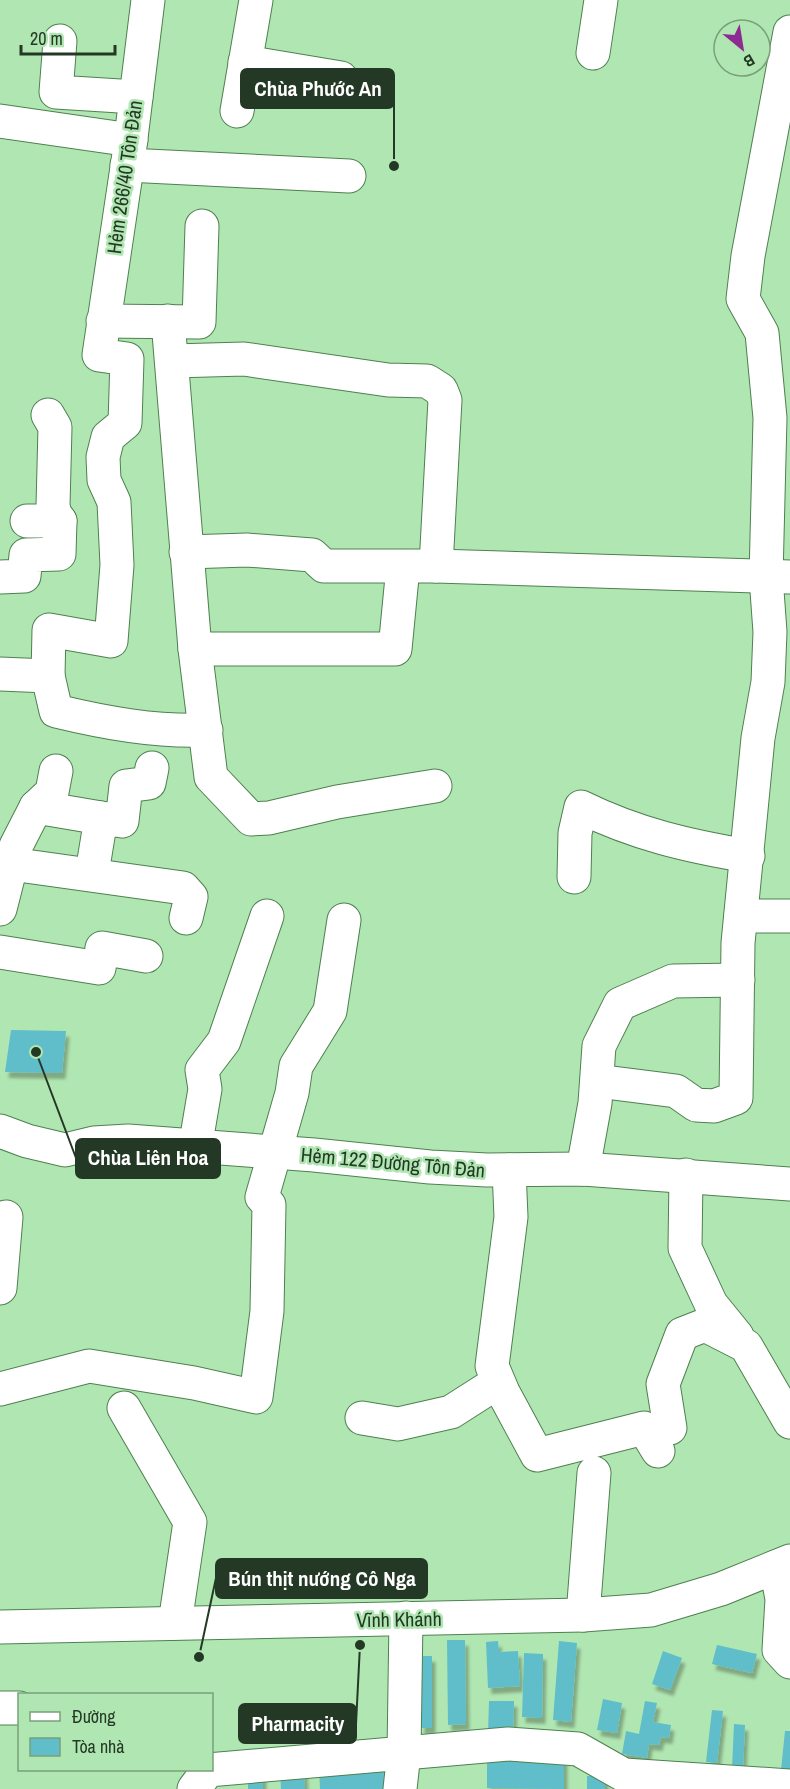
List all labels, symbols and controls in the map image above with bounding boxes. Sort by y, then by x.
scale bar [21,18,116,56]
north arrow [712,18,772,78]
text: 20 m [30,26,63,51]
text: B [740,49,759,73]
callout: Chùa Phước An [241,69,394,108]
text: Chùa Phước An [254,74,382,103]
street label: Hẻm 266/40 Tôn Đản [100,99,148,255]
callout: Chùa Liên Hoa [76,1139,220,1178]
street label: Hẻm 122 Đường Tôn Đản [300,1140,486,1184]
text: Chùa Liên Hoa [88,1143,209,1172]
callout: Bún thịt nướng Cô Nga [216,1559,427,1598]
text: Bún thịt nướng Cô Nga [228,1564,416,1593]
street label: Vĩnh Khánh [356,1605,442,1633]
legend [18,1693,213,1771]
text: Đường [72,1704,116,1729]
callout: Pharmacity [239,1704,356,1743]
text: Pharmacity [252,1709,345,1738]
text: Tòa nhà [72,1734,125,1759]

